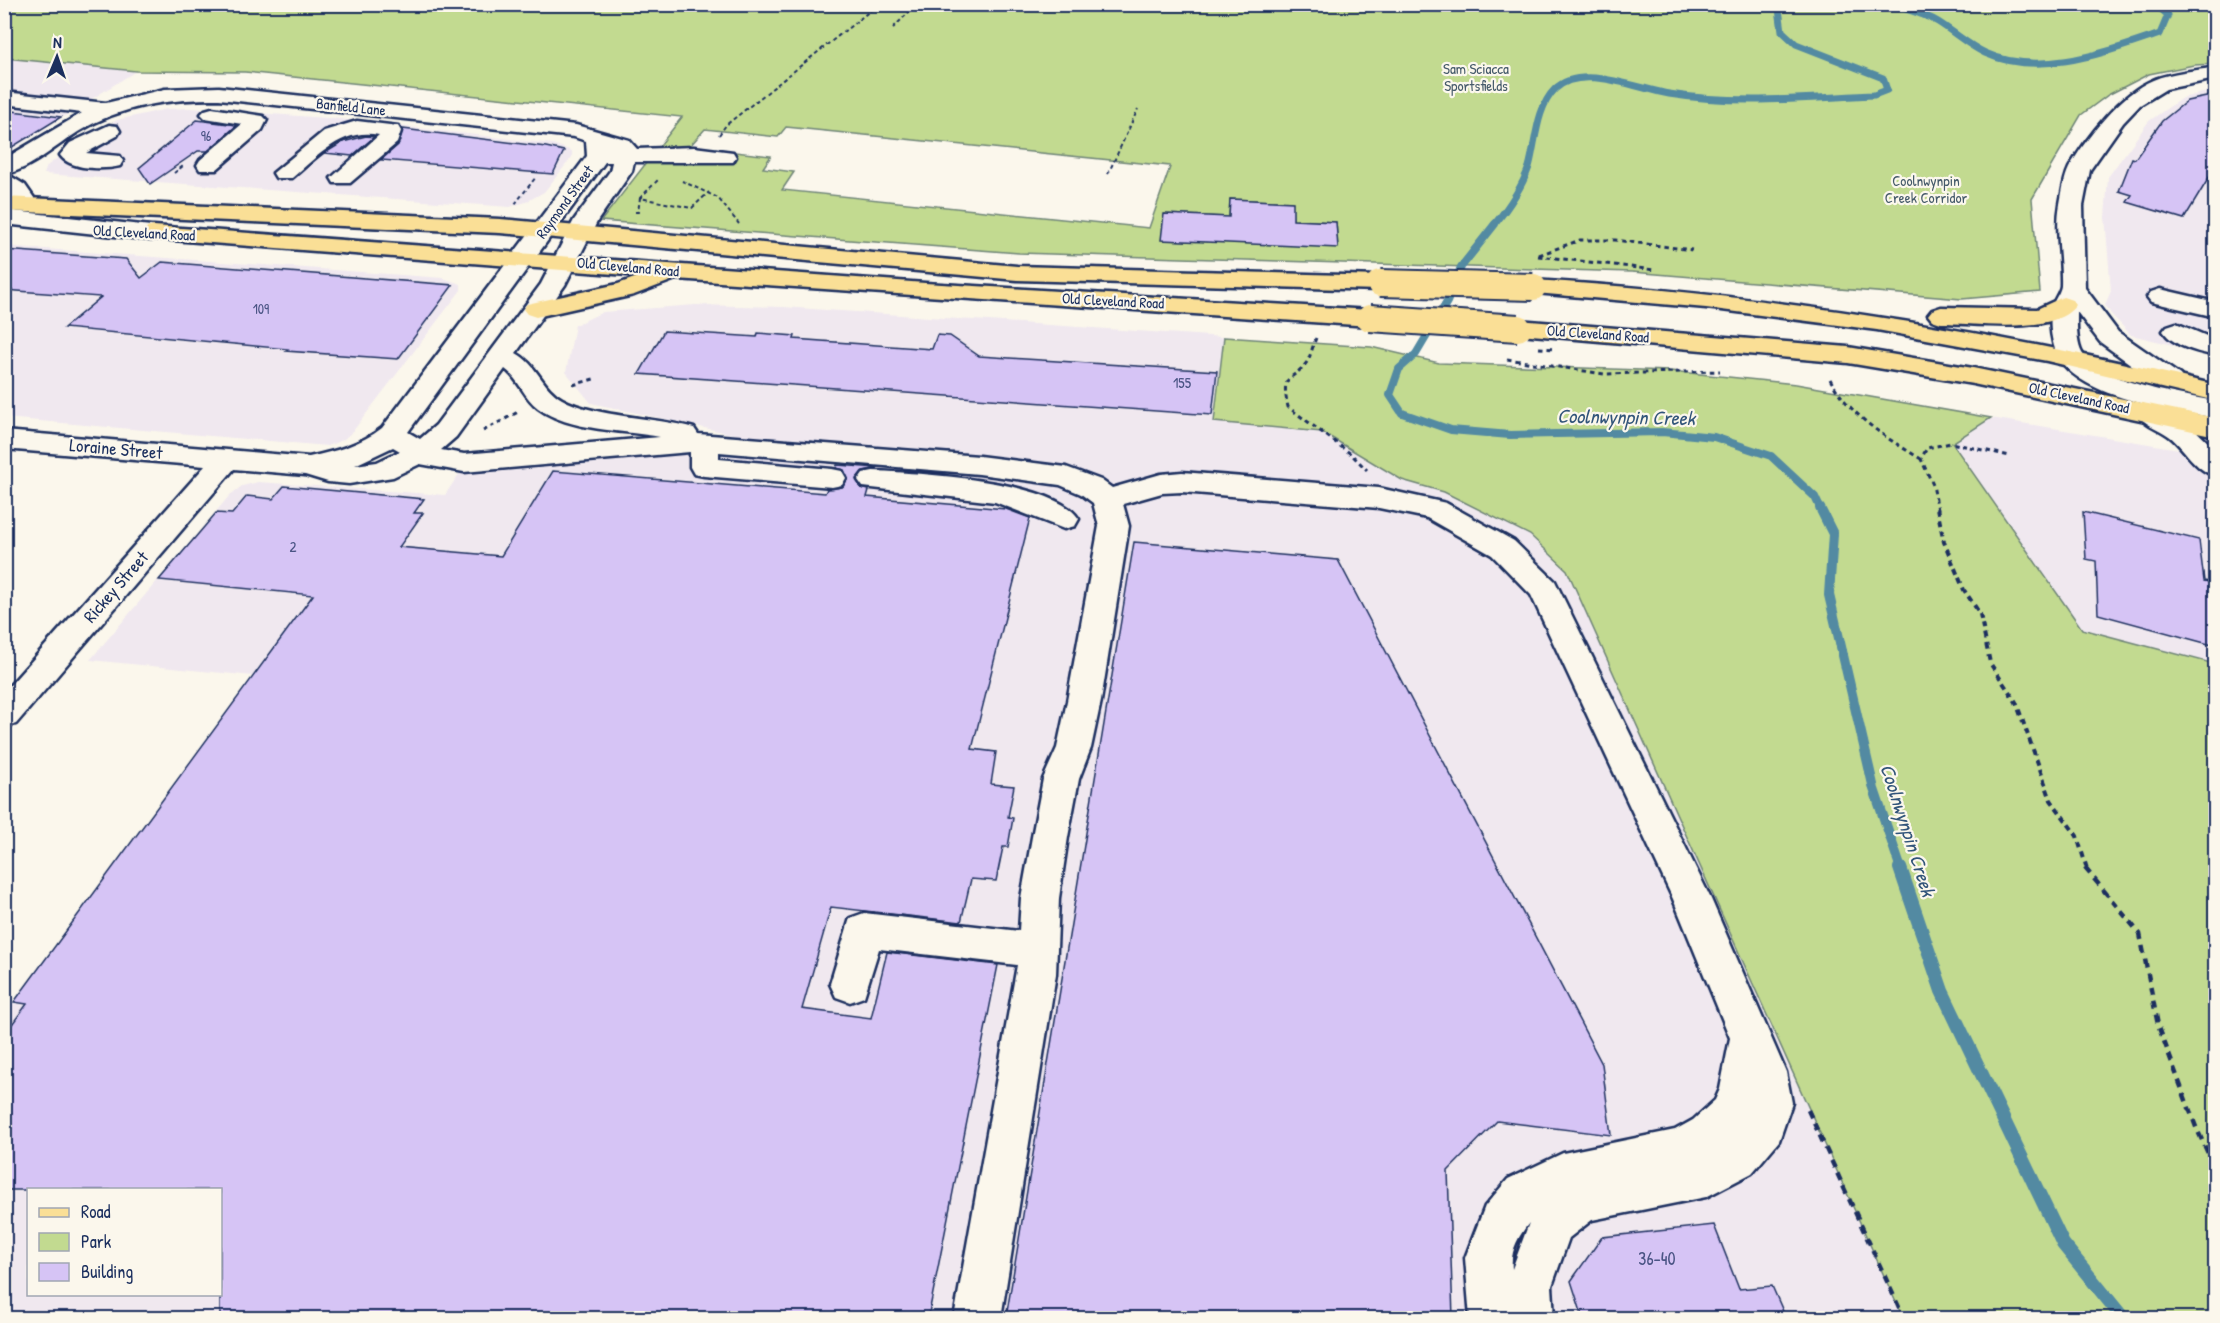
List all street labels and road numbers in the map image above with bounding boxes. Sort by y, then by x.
street label: Banfield Lane [315,92,387,121]
street label: Raymond Street [531,160,599,243]
street label: Old Cleveland Road [92,219,196,246]
street label: Old Cleveland Road [576,252,680,281]
street label: Old Cleveland Road [1061,287,1165,314]
street label: Old Cleveland Road [1546,319,1650,348]
street label: Old Cleveland Road [2027,377,2131,418]
street label: Loraine Street [68,432,164,465]
street label: Rickey Street [77,545,154,628]

